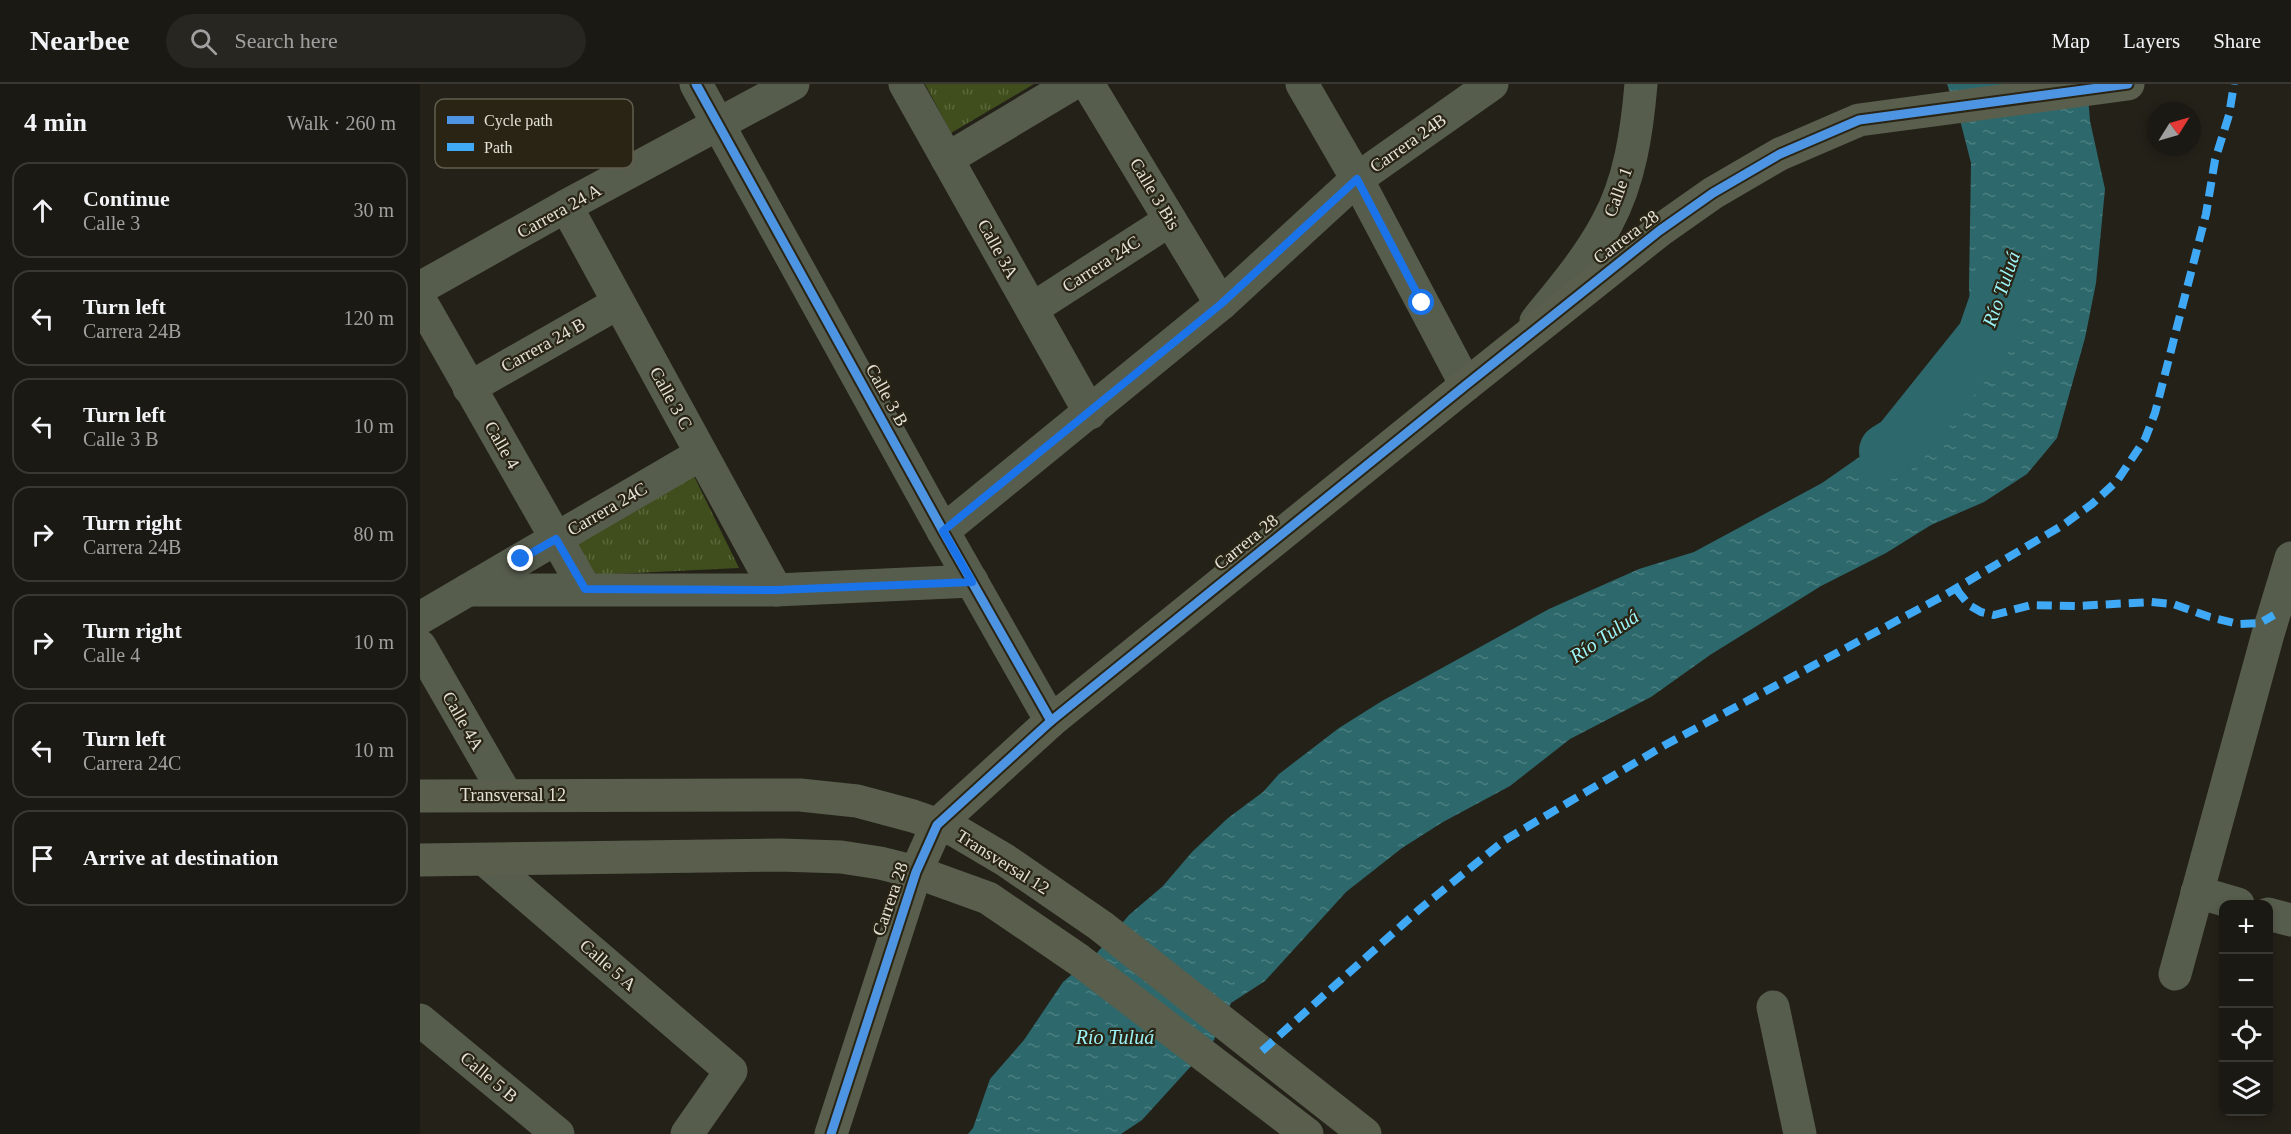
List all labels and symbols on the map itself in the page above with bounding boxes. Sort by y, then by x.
legend [435,99,633,168]
north arrow [2147,102,2201,156]
street label: Carrera 24B [1366,109,1450,177]
text: Cycle path [484,112,553,130]
text: Path [484,139,512,156]
street label: Calle 3 Bis [1126,155,1184,233]
street label: Calle 1 [1600,164,1636,220]
street label: Carrera 24 A [513,180,605,242]
street label: Carrera 28 [1589,206,1663,268]
street label: Calle 3A [974,216,1022,282]
street label: Carrera 24C [1058,232,1144,296]
water label: Río Tuluá [1978,248,2024,331]
route start [1408,289,1434,315]
street label: Carrera 24 B [497,314,589,376]
street label: Calle 3 B [862,360,912,430]
street label: Calle 3 C [646,363,696,433]
street label: Calle 4 [480,418,524,472]
street label: Carrera 24C [564,478,650,540]
street label: Carrera 28 [1210,510,1282,574]
route end [507,545,533,571]
water label: Río Tuluá [1565,605,1643,668]
street label: Calle 4A [438,688,488,754]
street label: Transversal 12 [460,785,566,805]
street label: Transversal 12 [953,825,1053,899]
street label: Carrera 28 [868,860,912,938]
street label: Calle 5 A [576,935,640,995]
water label: Río Tuluá [1075,1026,1154,1048]
street label: Calle 5 B [457,1047,521,1107]

